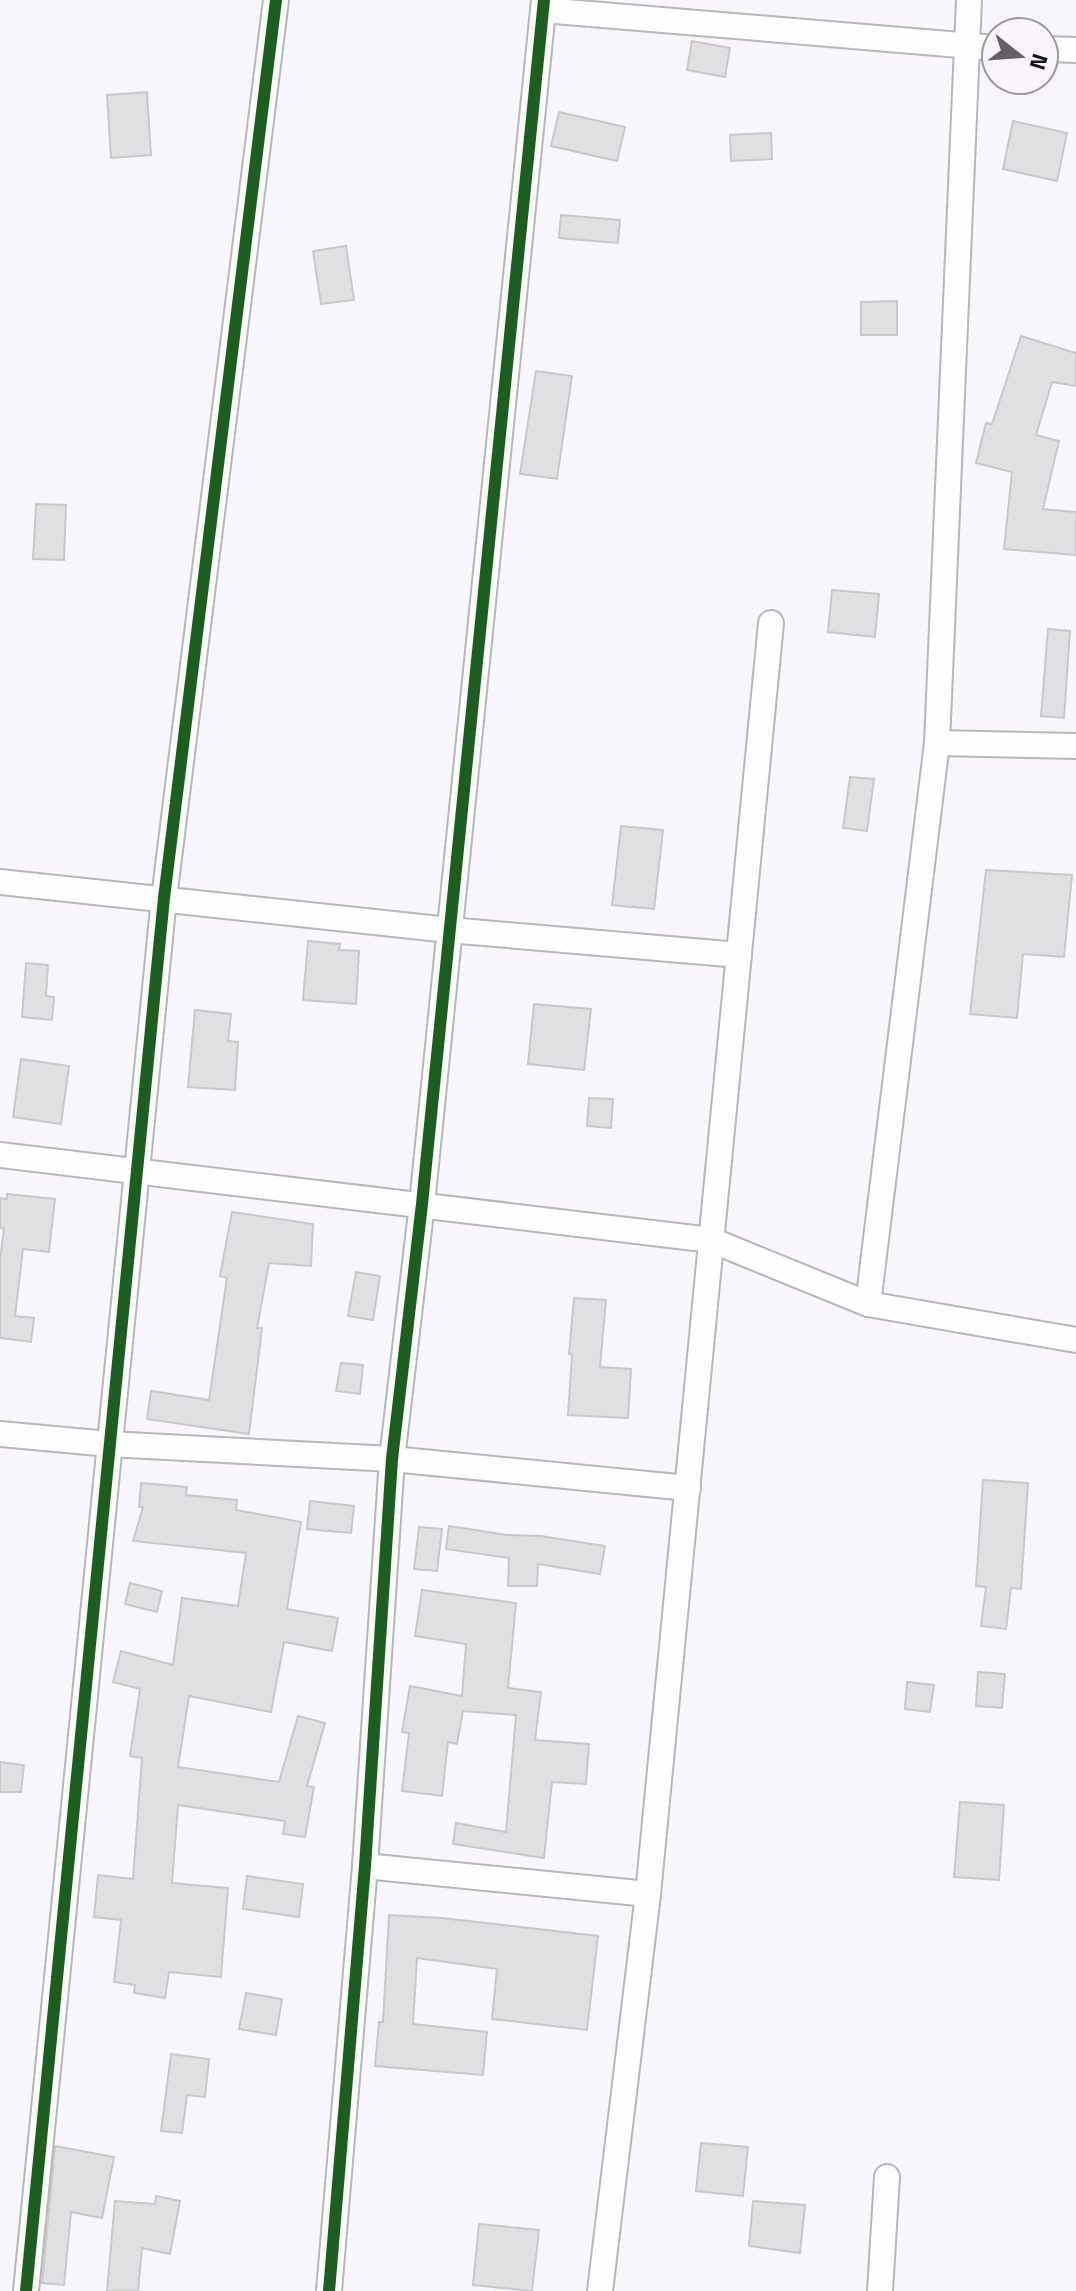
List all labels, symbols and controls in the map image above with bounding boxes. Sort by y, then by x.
north arrow [980,16,1060,96]
text: N [1021,50,1058,74]

